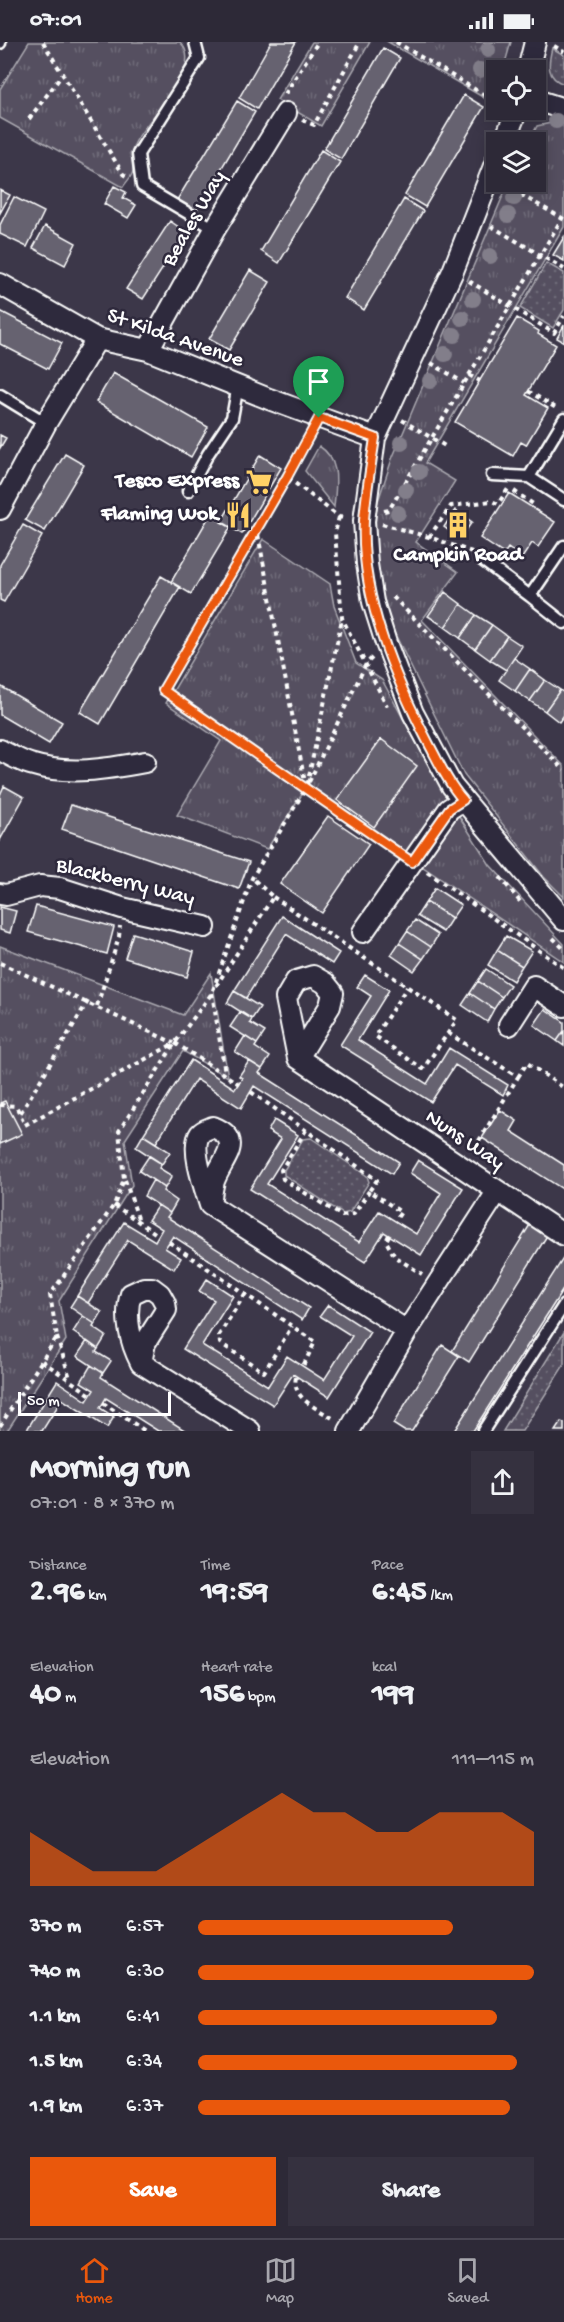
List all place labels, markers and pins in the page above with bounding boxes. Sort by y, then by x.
pin [293,356,344,418]
supermarket icon: Tesco Express [244,467,274,497]
place label: Tesco Express [114,469,241,495]
restaurant icon: Flaming Wok [223,500,253,530]
place label: Flaming Wok [100,502,220,528]
building icon: Campkin Road [443,510,473,540]
place label: Campkin Road [393,543,525,569]

